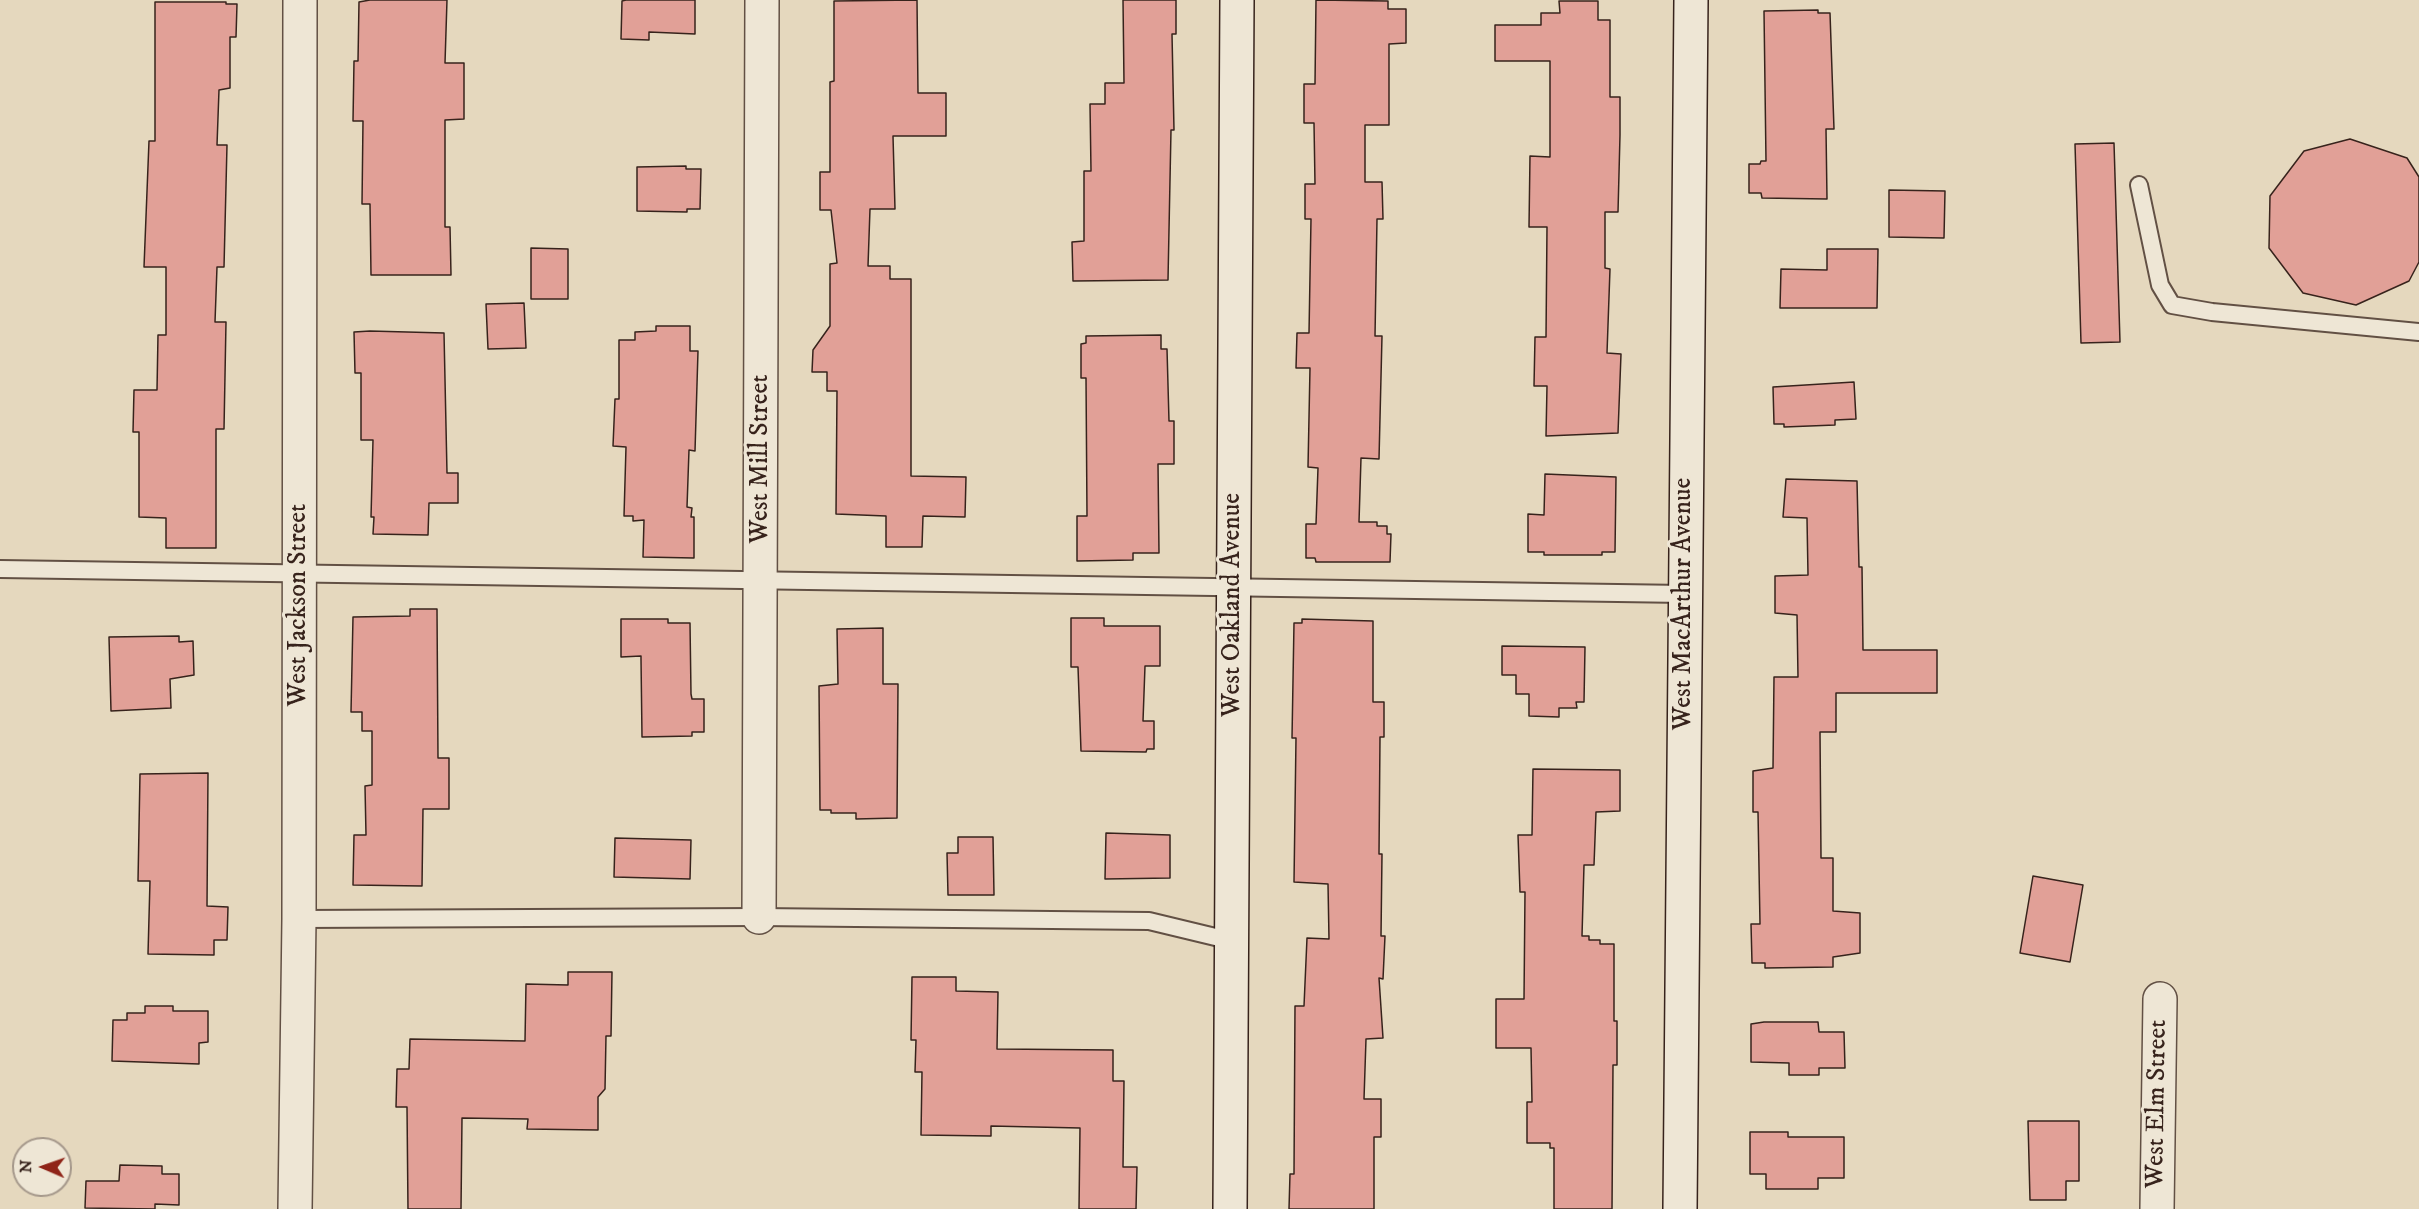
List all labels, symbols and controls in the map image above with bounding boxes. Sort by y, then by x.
street label: West Mill Street [746,374,778,544]
street label: West MacArthur Avenue [1669,478,1701,730]
street label: West Oakland Avenue [1218,493,1250,717]
street label: West Jackson Street [284,504,316,706]
street label: West Elm Street [2141,1019,2175,1189]
north arrow [12,1137,72,1197]
text: N [16,1160,36,1173]

